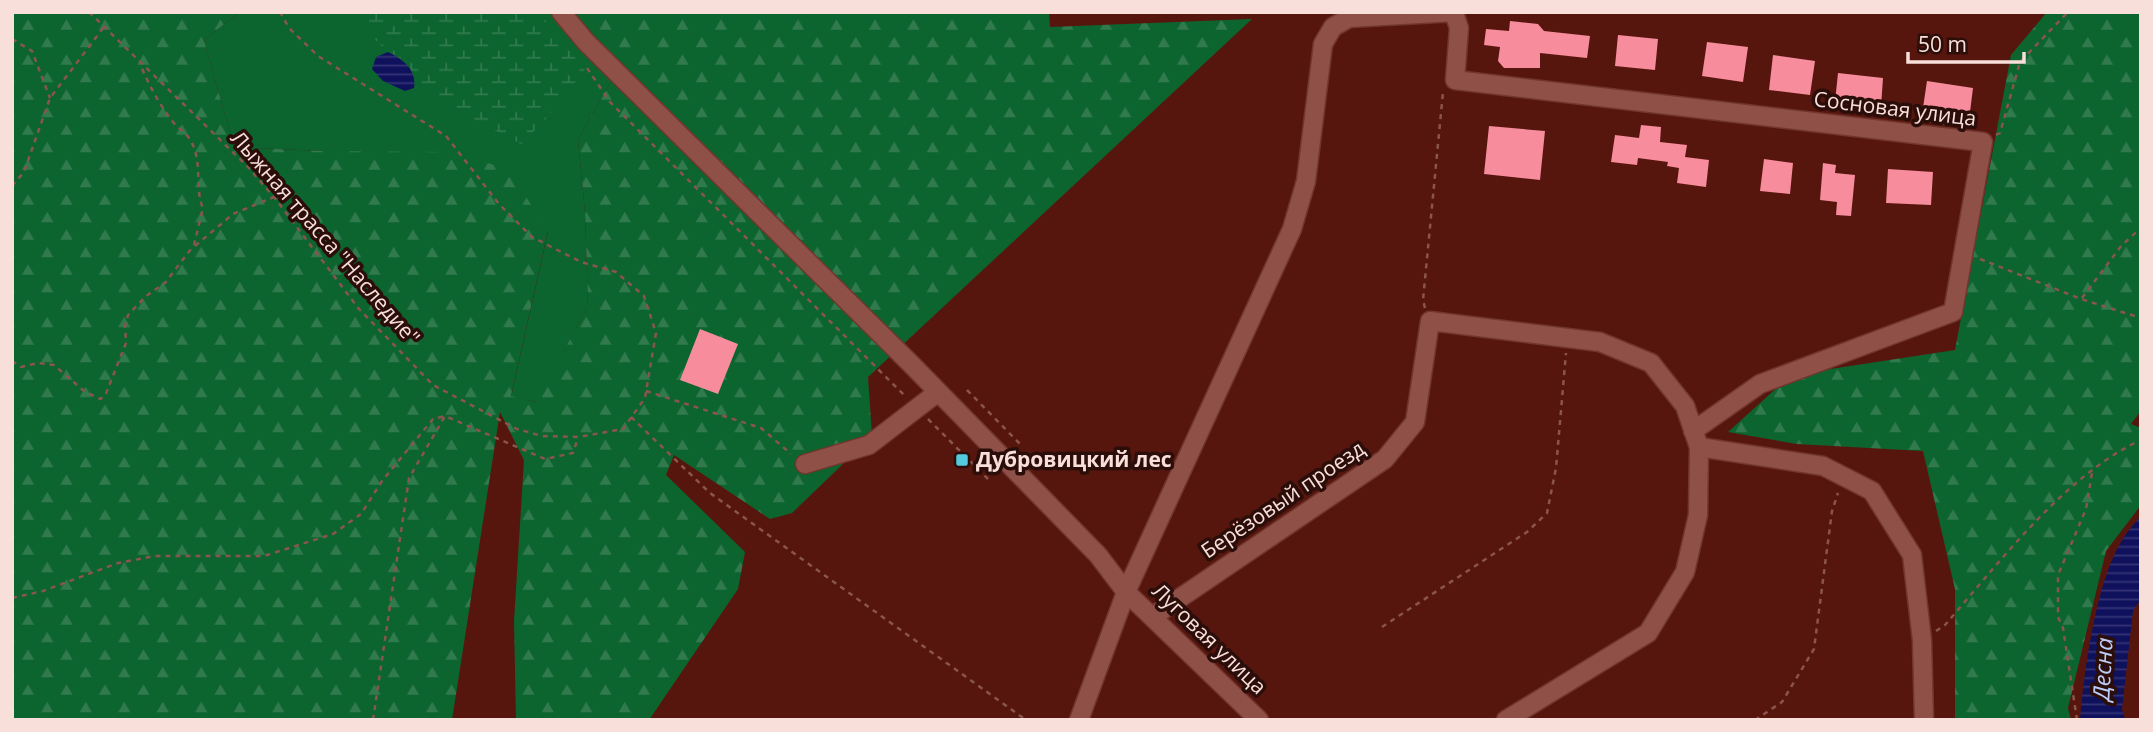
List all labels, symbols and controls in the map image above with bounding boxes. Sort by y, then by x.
scale bar [1908,21,2024,65]
text: 50 m [1918,30,1967,58]
street label: Сосновая улица [1812,84,1978,132]
street label: Лыжная трасса "Наследие" [225,124,427,350]
street label: Берёзовый проезд [1195,434,1370,564]
place label: Дубровицкий лес [976,445,1172,473]
marker: Дубровицкий лес [954,452,970,468]
street label: Луговая улица [1147,577,1273,700]
water label: Десна [2084,637,2120,703]

